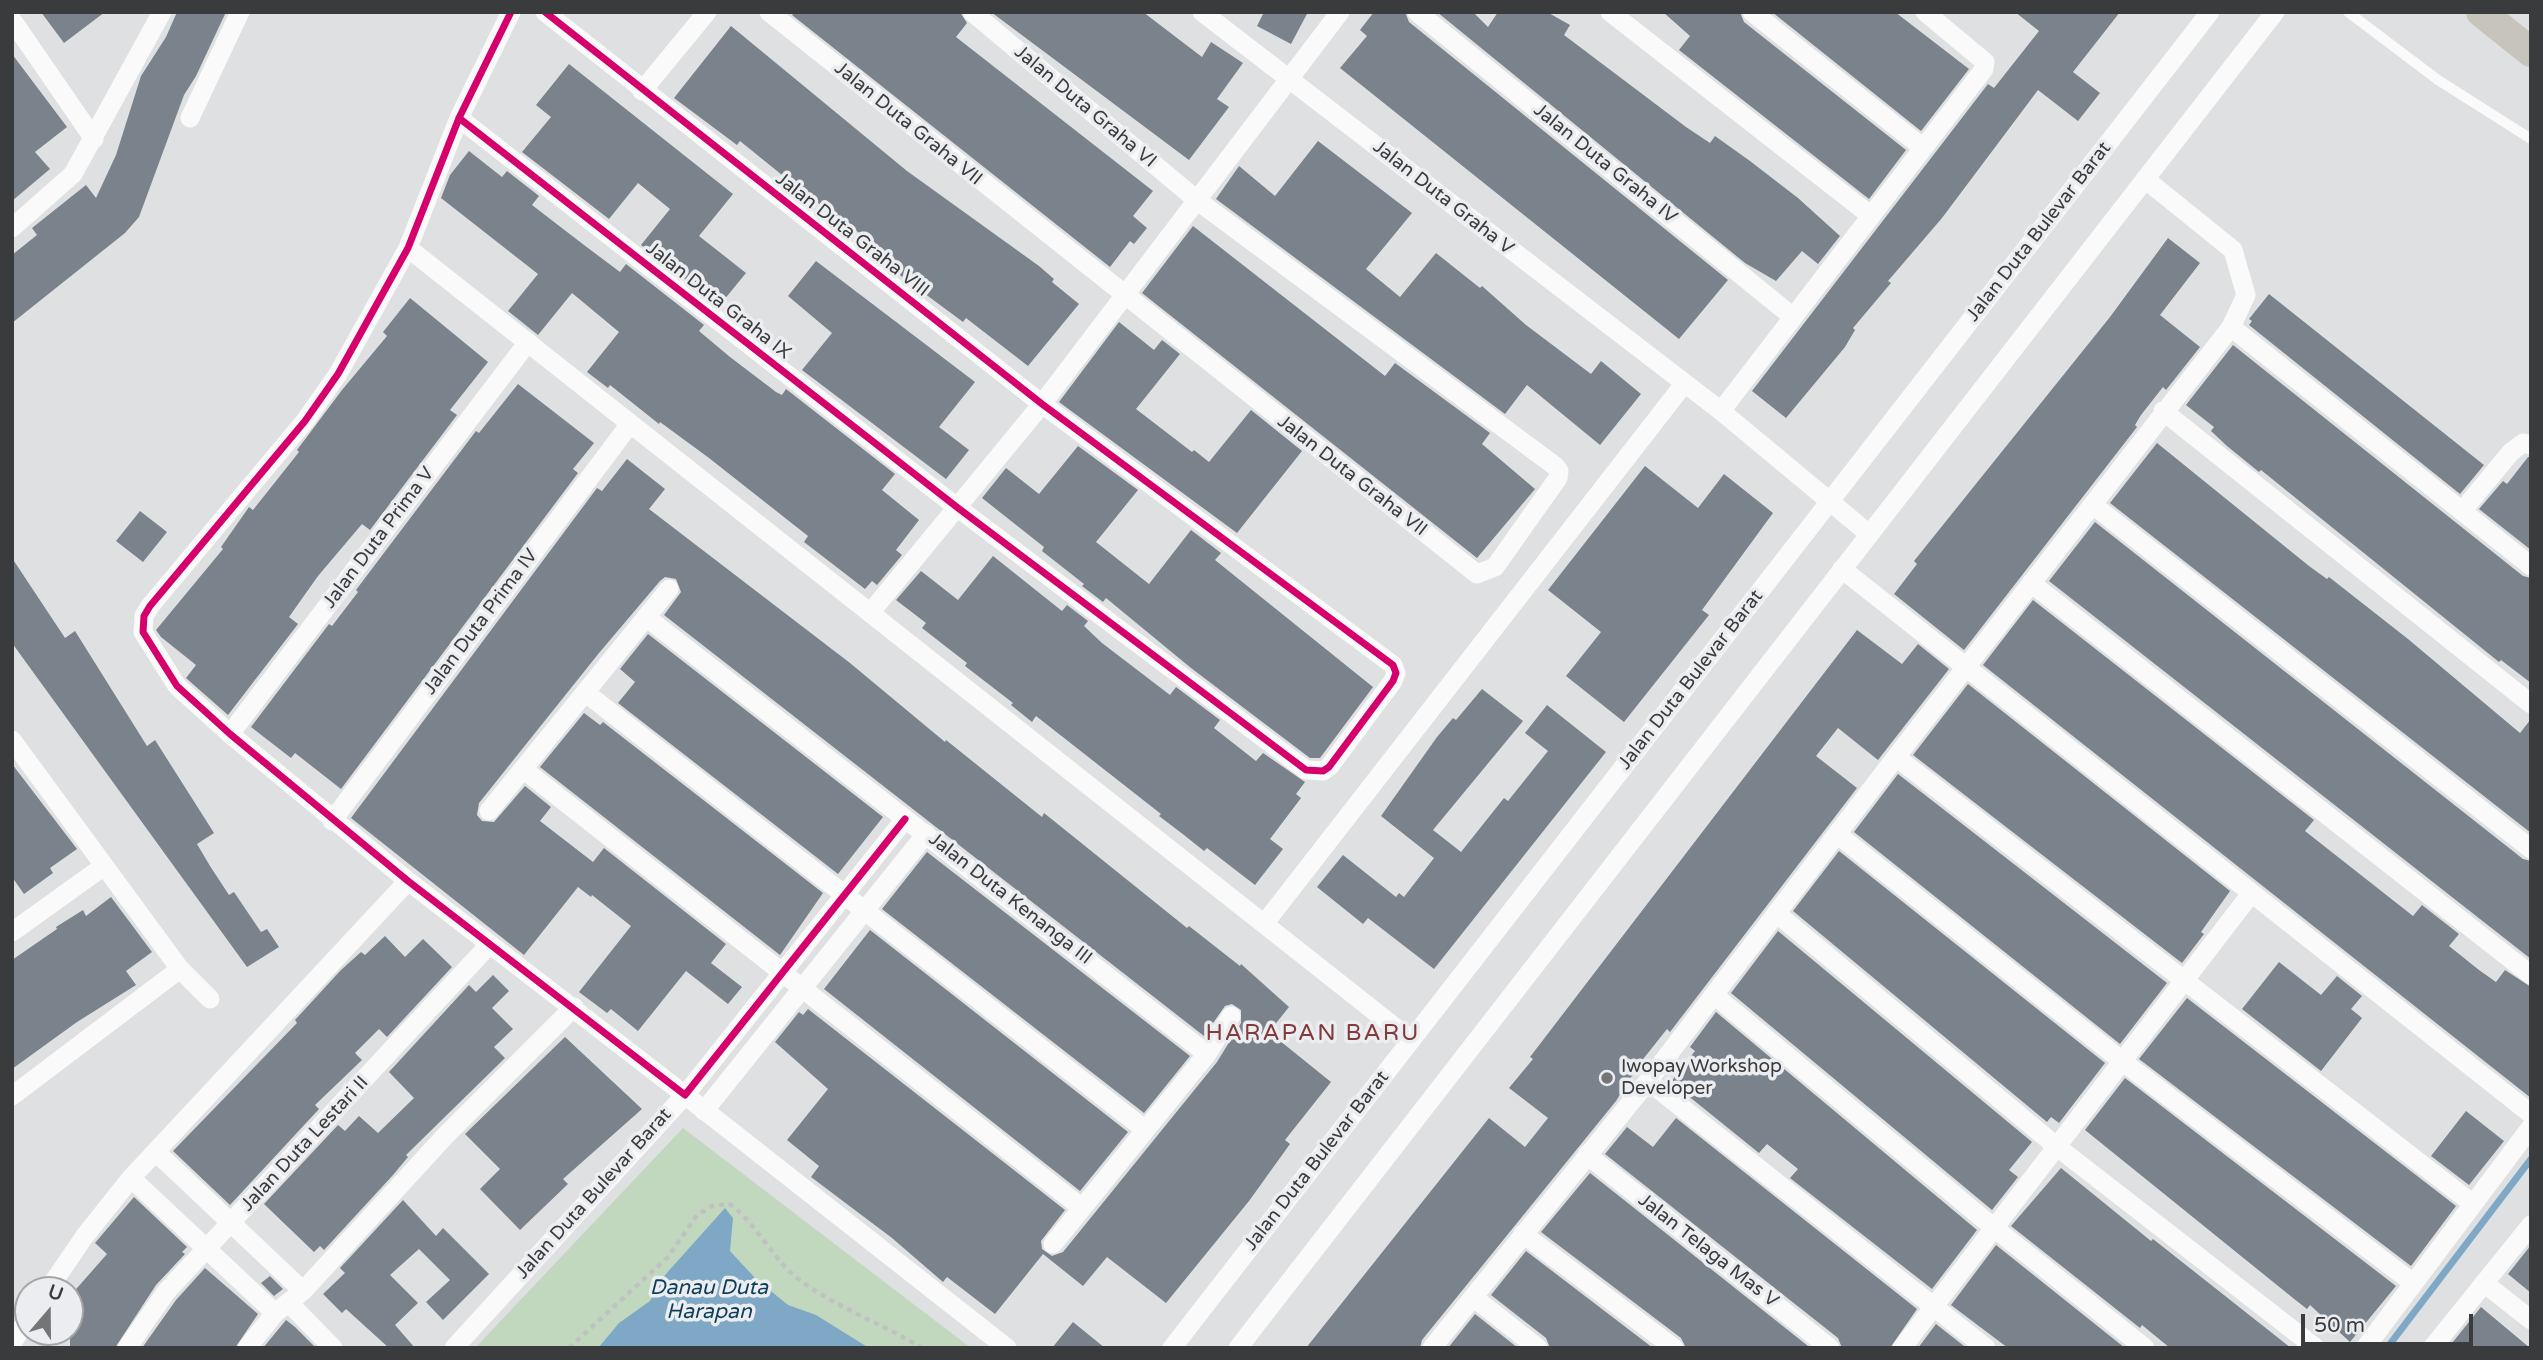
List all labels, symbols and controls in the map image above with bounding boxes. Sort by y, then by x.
street label: Jalan Duta Graha VI [1009,41,1161,173]
street label: Jalan Duta Graha VII [829,57,987,191]
street label: Jalan Duta Graha IV [1529,99,1681,229]
street label: Jalan Duta Graha V [1368,136,1518,260]
street label: Jalan Duta Bulevar Barat [1962,138,2116,326]
street label: Jalan Duta Graha VIII [771,168,933,302]
street label: Jalan Duta Graha IX [641,237,795,365]
street label: Jalan Duta Graha VII [1273,411,1431,541]
street label: Jalan Duta Prima V [318,463,440,613]
street label: Jalan Duta Prima IV [419,545,543,699]
street label: Jalan Duta Bulevar Barat [1614,586,1768,774]
street label: Jalan Duta Kenanga III [924,828,1096,970]
district label: HARAPAN BARU [1207,1020,1419,1048]
place label: Iwopay Workshop Developer [1621,1056,1782,1100]
street label: Jalan Duta Bulevar Barat [1240,1067,1394,1255]
marker: Iwopay Workshop Developer [1599,1070,1615,1086]
street label: Jalan Duta Lestari II [236,1072,374,1216]
street label: Jalan Duta Bulevar Barat [511,1104,677,1284]
street label: Jalan Telaga Mas V [1633,1189,1783,1313]
water label: Danau Duta Harapan [650,1275,768,1325]
north arrow [14,1276,84,1346]
text: U [45,1280,66,1306]
scale bar [2305,1300,2476,1344]
text: 50 m [2314,1313,2365,1338]

